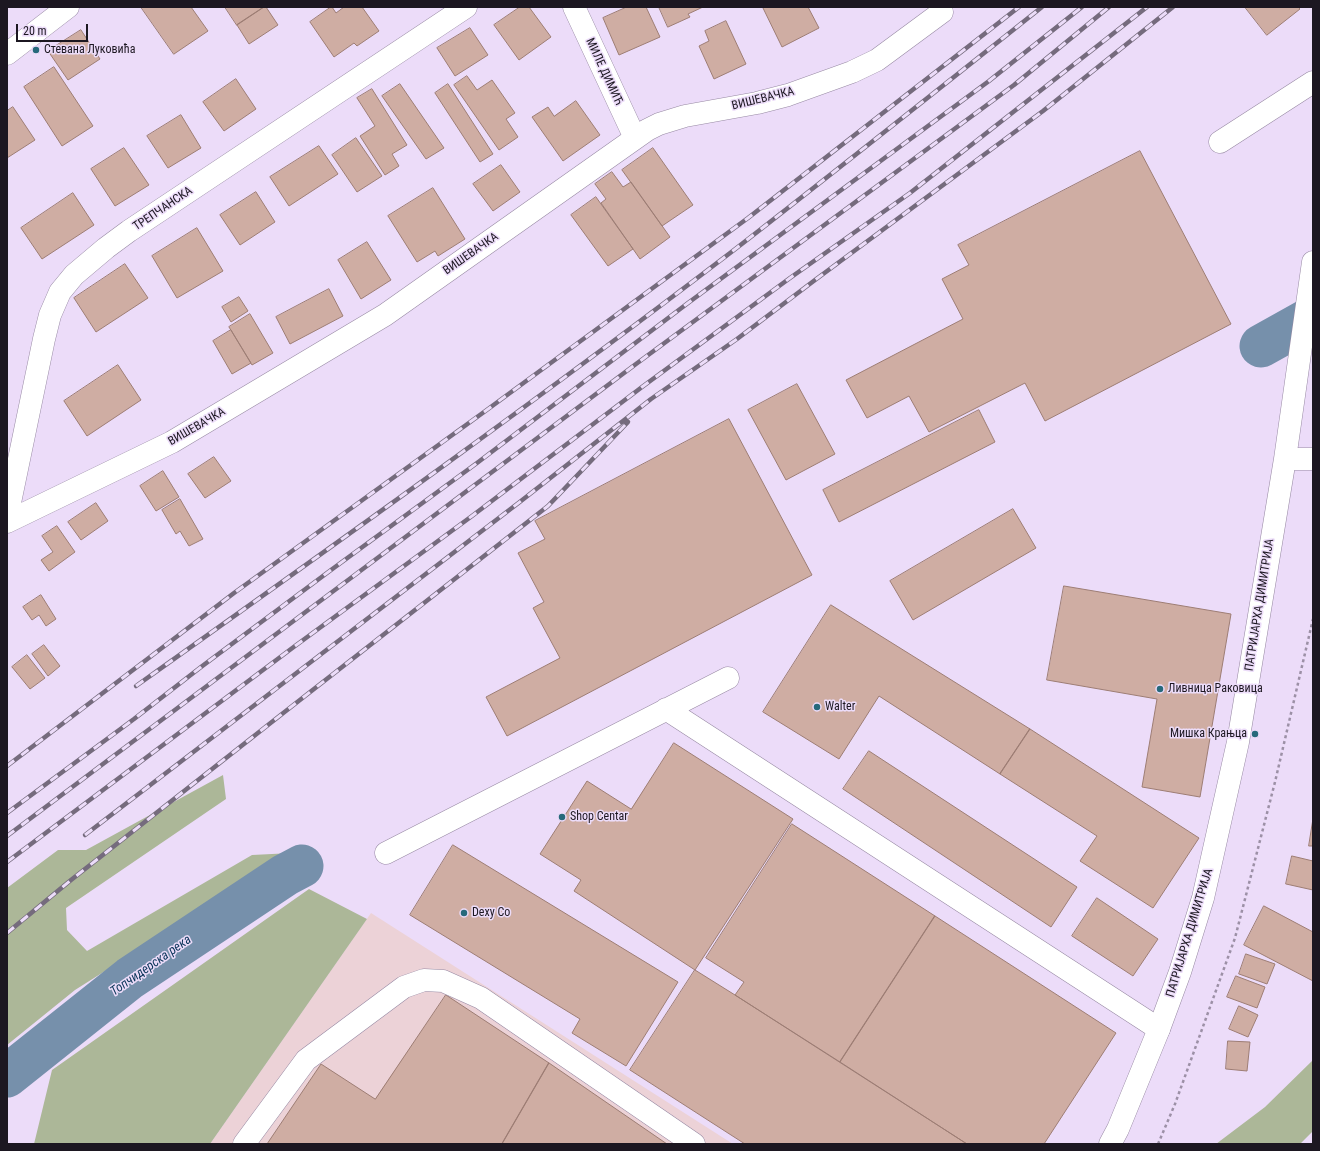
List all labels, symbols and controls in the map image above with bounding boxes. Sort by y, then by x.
scale bar [18,16,90,42]
text: 20 m [23,24,47,38]
street label: МИЛЕ ДИМИЋ [582,36,626,108]
place label: Стевана Луковића [44,43,135,57]
marker: Стевана Луковића [31,45,41,55]
street label: ВИШЕВАЧКА [730,84,796,114]
street label: ТРЕПЧАНСКА [131,184,195,234]
street label: ВИШЕВАЧКА [441,230,501,278]
street label: ВИШЕВАЧКА [166,405,228,449]
street label: ПАТРИЈАРХА ДИМИТРИЈА [1242,538,1278,672]
place label: Ливница Раковица [1168,682,1263,696]
marker: Ливница Раковица [1155,684,1165,694]
place label: Walter [825,700,855,714]
marker: Walter [812,702,822,712]
place label: Мишка Крањца [1170,727,1247,741]
marker: Мишка Крањца [1250,729,1260,739]
place label: Shop Centar [570,810,628,824]
marker: Shop Centar [557,812,567,822]
street label: ПАТРИЈАРХА ДИМИТРИЈА [1164,867,1216,999]
place label: Dexy Co [472,906,510,920]
marker: Dexy Co [459,908,469,918]
water label: Топчидерска река [108,932,194,1000]

